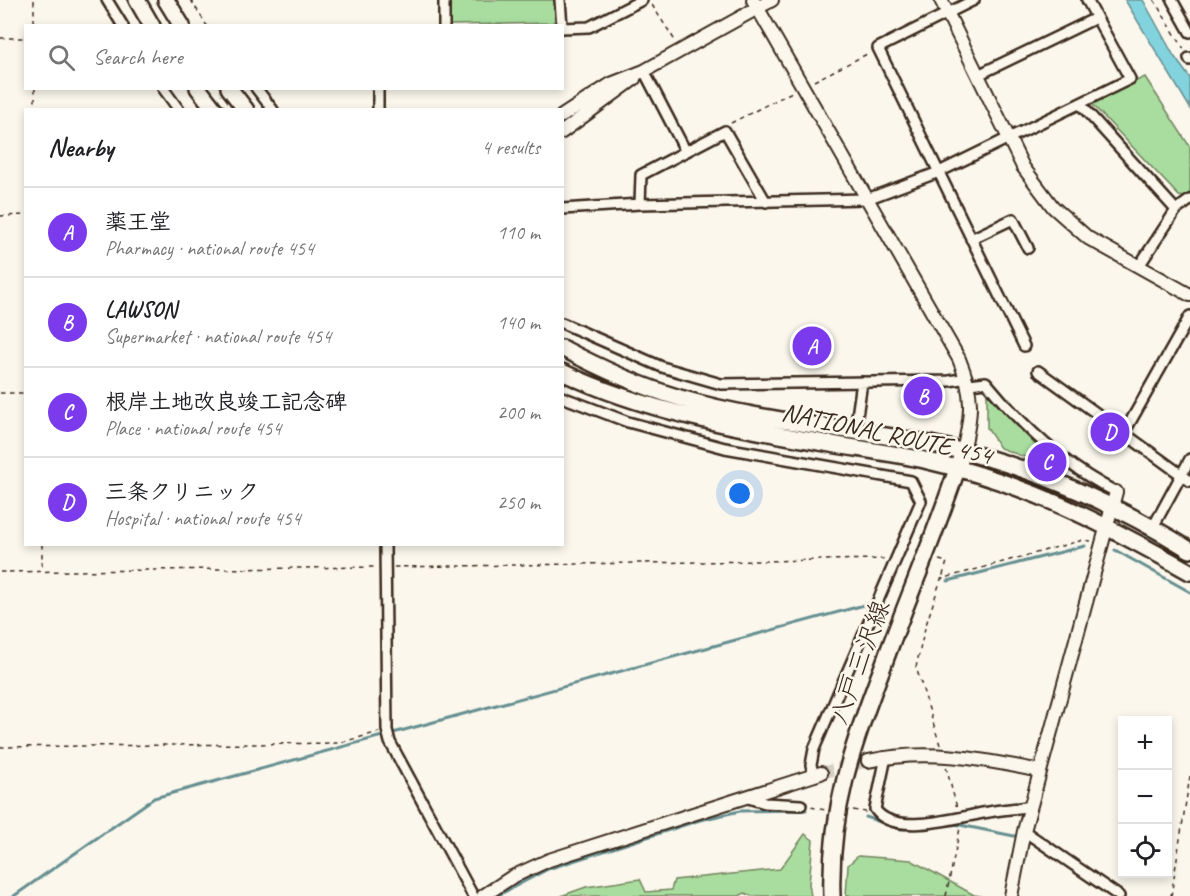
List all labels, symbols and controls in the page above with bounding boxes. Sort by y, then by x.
search box [24,24,564,90]
icon: search [45,41,78,74]
text: Search here [93,43,183,71]
text: Nearby [48,131,113,164]
text: 4 results [481,135,540,160]
text: 薬王堂 [105,208,171,236]
text: A [62,220,73,245]
text: 110 m [497,220,540,245]
text: Pharmacy · national route 454 [105,236,314,261]
text: LAWSON [105,296,176,324]
text: B [62,310,73,335]
text: 140 m [497,310,540,335]
text: Supermarket · national route 454 [105,324,331,349]
pin: A [792,324,832,368]
pin: B [904,374,942,418]
text: 根岸土地改良竣工記念碑 [105,388,347,416]
street label: NATIONAL ROUTE 454 [779,395,997,472]
text: C [63,400,72,425]
text: 200 m [497,400,540,425]
pin: D [1090,410,1130,454]
text: Place · national route 454 [105,416,281,441]
pin: C [1028,440,1066,484]
text: 三条クリニック [105,478,259,506]
your location [725,479,754,508]
text: D [62,490,73,515]
text: 250 m [497,490,540,515]
text: Hospital · national route 454 [105,506,301,531]
street label: 八戸三沢線 [822,595,897,729]
map controls [1118,716,1172,878]
button: + [1118,716,1172,770]
button: − [1118,770,1172,824]
button: locate [1118,824,1172,878]

